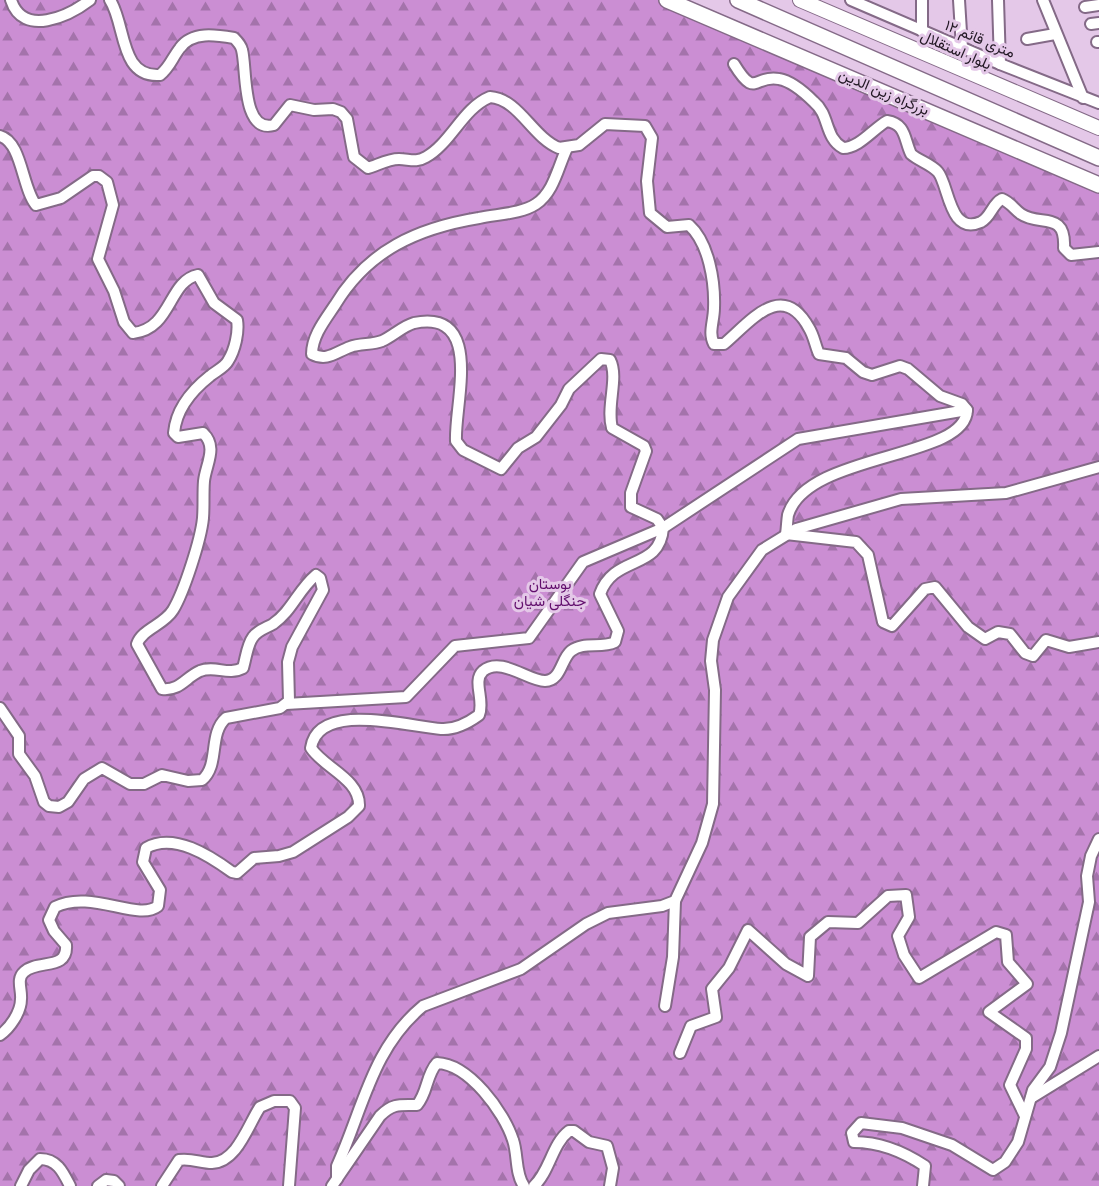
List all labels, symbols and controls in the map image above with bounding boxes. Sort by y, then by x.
street label: ۱۲ متری قائم [942,16,1018,63]
street label: بلوار استقلال [918,26,994,74]
street label: بزرگراه زین الدین [836,65,932,120]
park label: بوستان جنگلی شیان [514,575,586,611]

